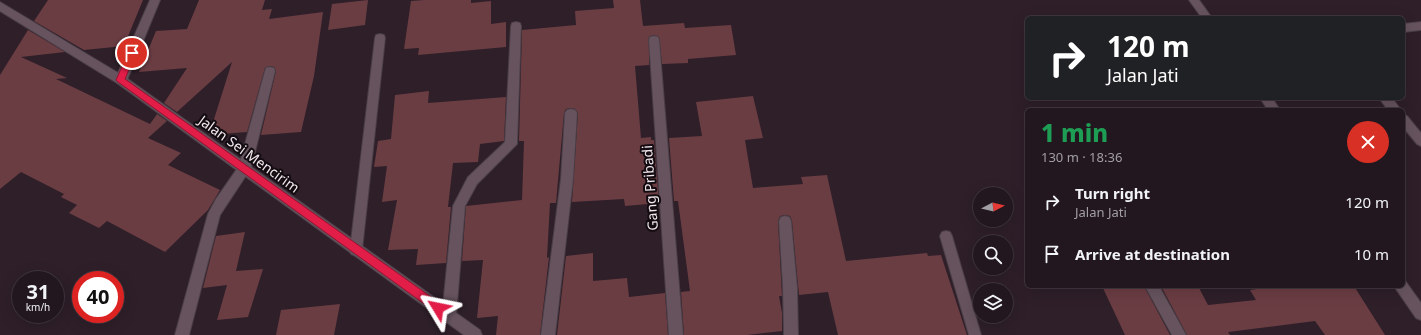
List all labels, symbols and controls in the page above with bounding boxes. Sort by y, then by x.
text: 120 m [1107,27,1190,65]
icon: right [1041,32,1093,84]
pin [115,36,149,70]
icon: arrive [121,42,143,64]
text: Jalan Jati [1107,63,1179,87]
street label: Jalan Sei Mencirim [193,109,304,197]
text: 1 min [1041,116,1108,149]
button: close [1347,121,1389,163]
street label: Gang Pribadi [637,145,662,231]
text: 130 m · 18:36 [1041,148,1122,166]
text: Turn right [1075,183,1150,203]
north arrow [973,187,1013,227]
map controls [973,187,1013,323]
icon: right [1041,191,1063,213]
text: 120 m [1345,192,1389,212]
text: Jalan Jati [1075,203,1127,221]
button: search [973,235,1013,275]
icon: arrive [1041,243,1063,265]
text: Arrive at destination [1075,244,1230,264]
text: 10 m [1354,244,1389,264]
speed limit sign: 40 [72,271,124,323]
text: 31 [27,278,49,305]
button: layers [973,283,1013,323]
position arrow [417,287,459,329]
text: km/h [26,300,50,314]

